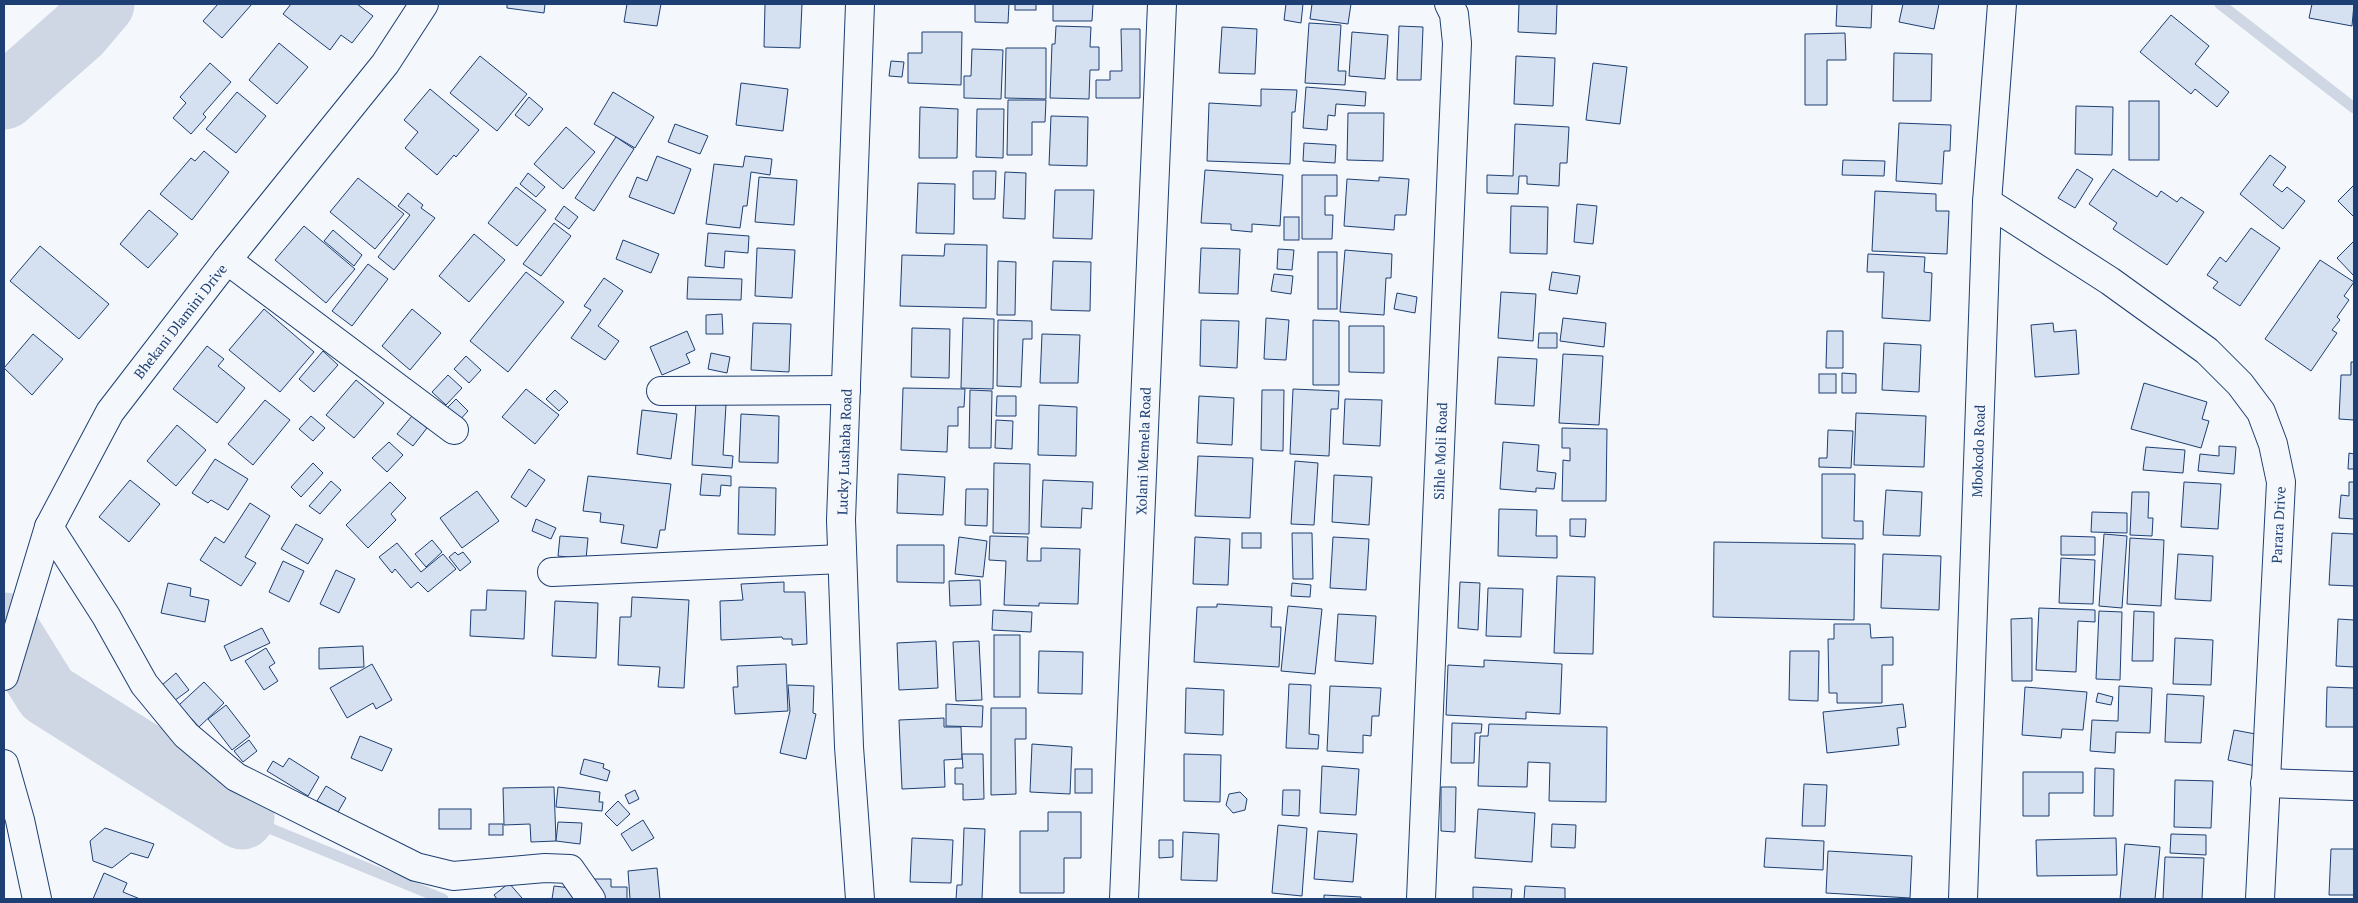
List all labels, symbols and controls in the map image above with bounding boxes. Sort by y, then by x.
street label: Bhekani Dlamini Drive [129,260,231,382]
street label: Xolani Memela Road [1131,387,1155,515]
street label: Lucky Lushaba Road [832,388,856,515]
street label: Sihle Moli Road [1429,402,1451,500]
street label: Mbokodo Road [1967,404,1989,498]
street label: Parara Drive [2266,486,2290,564]

